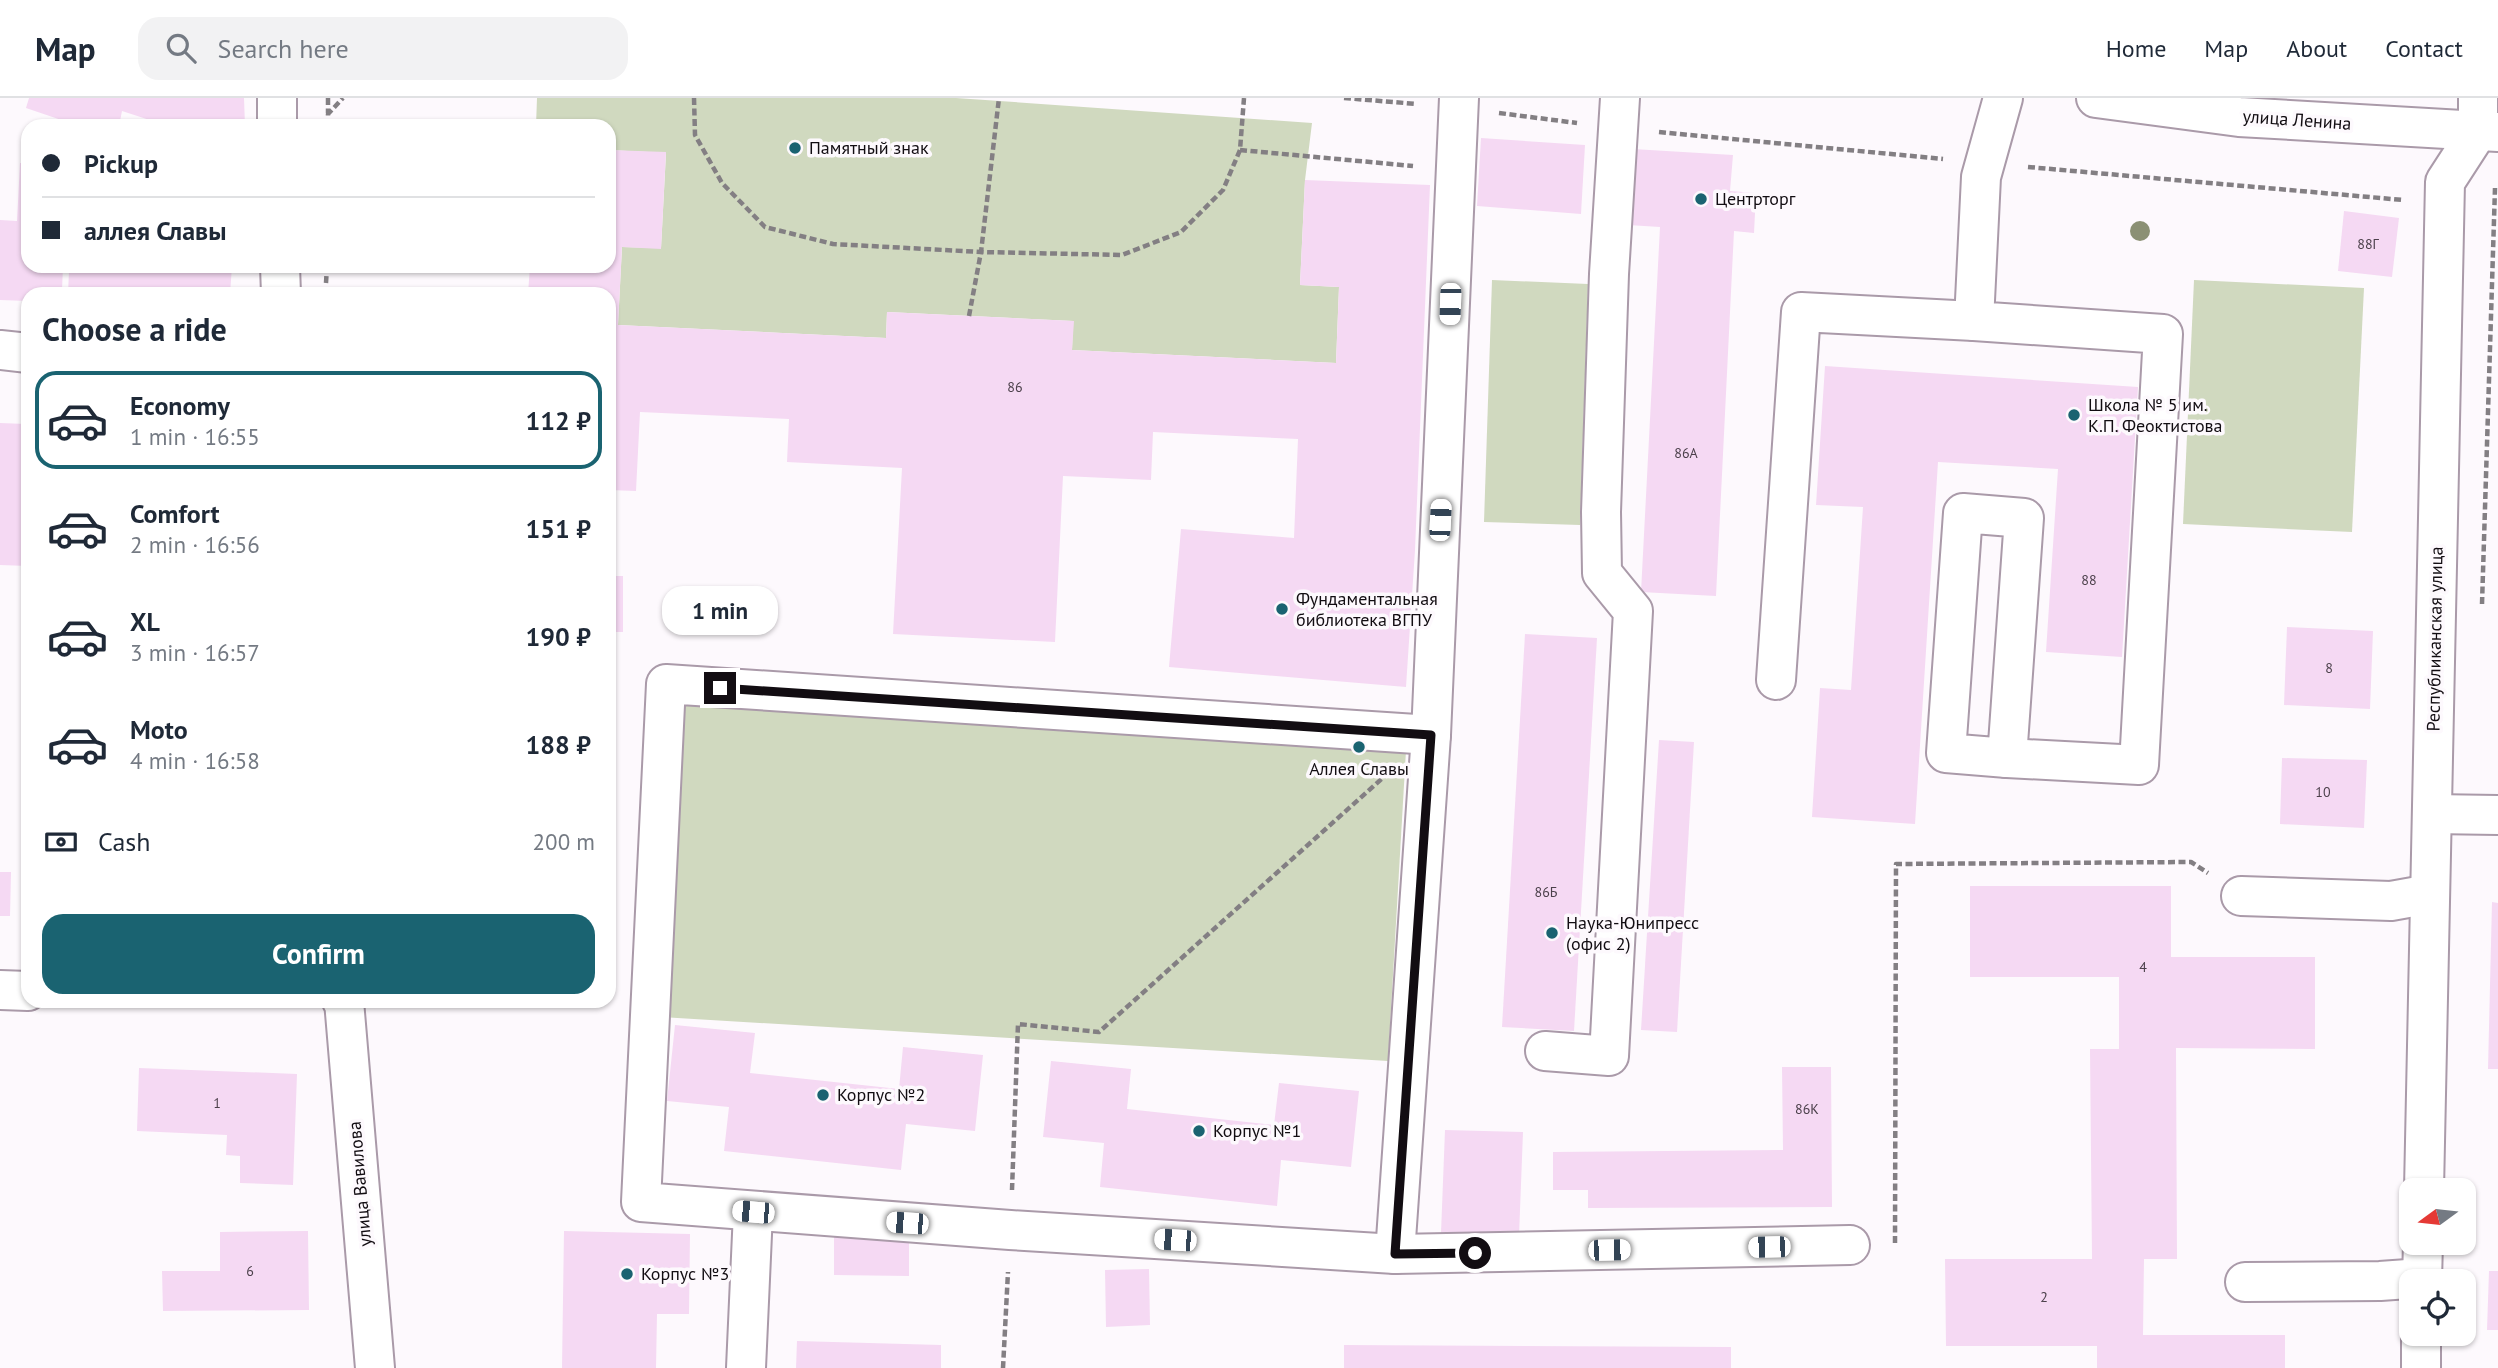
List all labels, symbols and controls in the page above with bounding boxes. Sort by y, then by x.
search box [138,17,628,80]
text: Map [35,27,96,70]
icon: search [162,29,200,67]
text: Search here [218,32,349,65]
text: Home [2106,33,2166,64]
text: Map [2204,33,2248,64]
text: About [2286,33,2347,64]
text: Contact [2385,33,2463,64]
street label: улица Ленина [2242,104,2352,135]
place label: Памятный знак [809,136,929,159]
marker: Памятный знак [787,140,803,156]
text: Pickup [84,147,158,180]
place label: Центрторг [1715,187,1796,210]
marker: Центрторг [1693,191,1709,207]
text: аллея Славы [84,214,226,247]
house number: 88Г [2357,235,2380,253]
car [1439,283,1462,325]
text: Choose a ride [42,308,227,350]
house number: 86 [1007,378,1023,396]
icon: car [46,389,109,452]
text: Economy [130,389,230,422]
place label: Школа № 5 им. К.П. Феоктистова [2088,393,2222,437]
text: 112 ₽ [525,404,591,437]
marker: Школа № 5 им. К.П. Феоктистова [2066,407,2082,423]
text: 1 min · 16:55 [130,422,260,451]
house number: 86А [1674,444,1699,462]
icon: car [46,497,109,560]
text: Comfort [130,497,220,530]
car [1429,498,1452,542]
text: 151 ₽ [525,512,591,545]
text: 2 min · 16:56 [130,530,260,559]
street label: Республиканская улица [2421,546,2448,732]
house number: 88 [2081,571,2097,589]
callout: 1 min [662,587,778,636]
place label: Фундаментальная библиотека ВГПУ [1296,587,1438,631]
text: 1 min [692,596,748,625]
marker: Фундаментальная библиотека ВГПУ [1274,601,1290,617]
icon: car [46,605,109,668]
text: XL [130,605,160,638]
text: 190 ₽ [525,620,591,653]
text: 3 min · 16:57 [130,638,260,667]
house number: 8 [2325,659,2333,677]
route end [704,672,736,704]
icon: car [46,713,109,776]
text: Moto [130,713,188,746]
text: 188 ₽ [525,728,591,761]
marker: Аллея Славы [1351,739,1367,755]
text: 4 min · 16:58 [130,746,260,775]
place label: Аллея Славы [1309,757,1409,780]
house number: 10 [2315,783,2331,801]
icon: cash [42,823,80,861]
text: Cash [98,825,150,858]
text: 200 m [533,827,595,856]
house number: 86Б [1535,883,1558,901]
place label: Наука-Юнипресс (офис 2) [1566,911,1699,955]
button: Confirm [42,914,595,994]
marker: Наука-Юнипресс (офис 2) [1544,925,1560,941]
house number: 4 [2139,958,2147,976]
place label: Корпус №2 [837,1083,925,1106]
marker: Корпус №2 [815,1087,831,1103]
house number: 1 [213,1094,221,1112]
house number: 86К [1795,1100,1819,1118]
place label: Корпус №1 [1213,1119,1301,1142]
street label: улица Вавилова [343,1121,376,1248]
marker: Корпус №1 [1191,1123,1207,1139]
north arrow [2399,1178,2476,1255]
map controls [2399,1178,2476,1346]
car [732,1200,775,1224]
car [886,1211,929,1235]
car [1154,1228,1197,1252]
car [1748,1236,1791,1258]
route start [1459,1237,1491,1269]
car [1588,1239,1631,1261]
house number: 6 [246,1262,254,1280]
place label: Корпус №3 [641,1262,729,1285]
marker: Корпус №3 [619,1266,635,1282]
button: locate [2399,1269,2476,1346]
house number: 2 [2040,1288,2048,1306]

